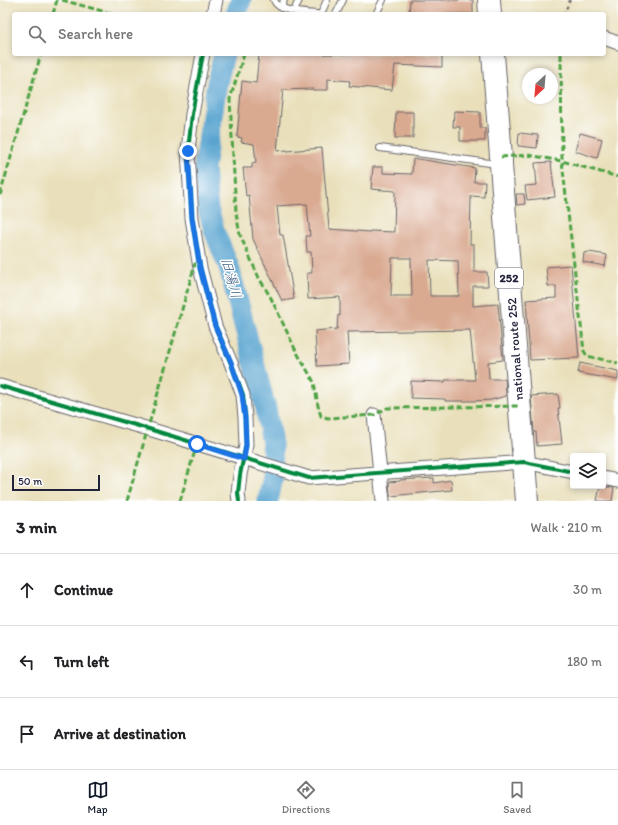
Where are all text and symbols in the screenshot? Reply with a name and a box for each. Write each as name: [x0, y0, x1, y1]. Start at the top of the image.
search box: [12, 12, 606, 56]
icon: search: [26, 23, 48, 45]
text: Search here: [58, 25, 133, 43]
north arrow: [522, 68, 558, 104]
route end: [179, 142, 197, 160]
water label: 旧湯川: [217, 255, 245, 301]
road number: 252: [495, 268, 523, 288]
street label: national route 252: [504, 297, 526, 401]
route start: [188, 435, 206, 453]
map controls: [570, 453, 606, 489]
button: layers: [570, 453, 606, 489]
scale bar: [12, 473, 100, 492]
text: 50 m: [18, 475, 42, 488]
text: 3 min: [16, 517, 57, 537]
text: Walk · 210 m: [531, 520, 602, 535]
icon: ahead: [16, 579, 38, 601]
text: Continue: [54, 581, 113, 599]
text: 30 m: [573, 582, 602, 597]
icon: left: [16, 651, 38, 673]
text: Turn left: [54, 653, 109, 671]
text: 180 m: [567, 654, 602, 669]
icon: arrive: [16, 723, 38, 745]
text: Arrive at destination: [54, 725, 186, 743]
tab: Map: [87, 779, 109, 816]
tab: Directions: [282, 779, 330, 816]
tab: Saved: [503, 779, 531, 816]

